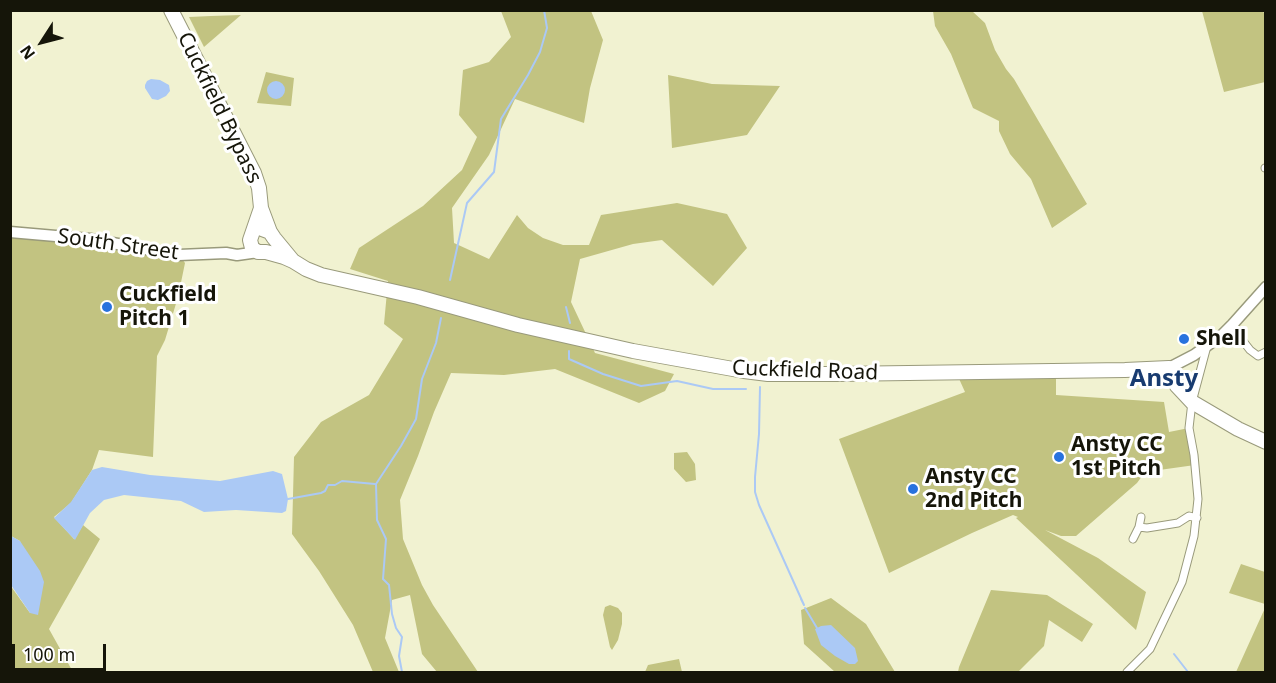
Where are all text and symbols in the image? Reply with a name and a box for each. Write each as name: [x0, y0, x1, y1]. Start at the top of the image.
north arrow: [12, 12, 72, 72]
street label: Cuckfield Bypass: [172, 28, 266, 188]
text: N: [15, 41, 40, 64]
street label: South Street: [56, 224, 180, 266]
place label: Cuckfield Pitch 1: [119, 282, 216, 332]
marker: Cuckfield Pitch 1: [100, 300, 114, 314]
place label: Shell: [1196, 326, 1246, 352]
marker: Shell: [1177, 332, 1191, 346]
street label: Cuckfield Road: [731, 356, 879, 386]
district label: Ansty: [1130, 365, 1198, 393]
place label: Ansty CC 1st Pitch: [1071, 432, 1163, 482]
marker: Ansty CC 1st Pitch: [1052, 450, 1066, 464]
place label: Ansty CC 2nd Pitch: [925, 464, 1022, 514]
marker: Ansty CC 2nd Pitch: [906, 482, 920, 496]
scale bar: [15, 632, 110, 670]
text: 100 m: [23, 642, 75, 666]

